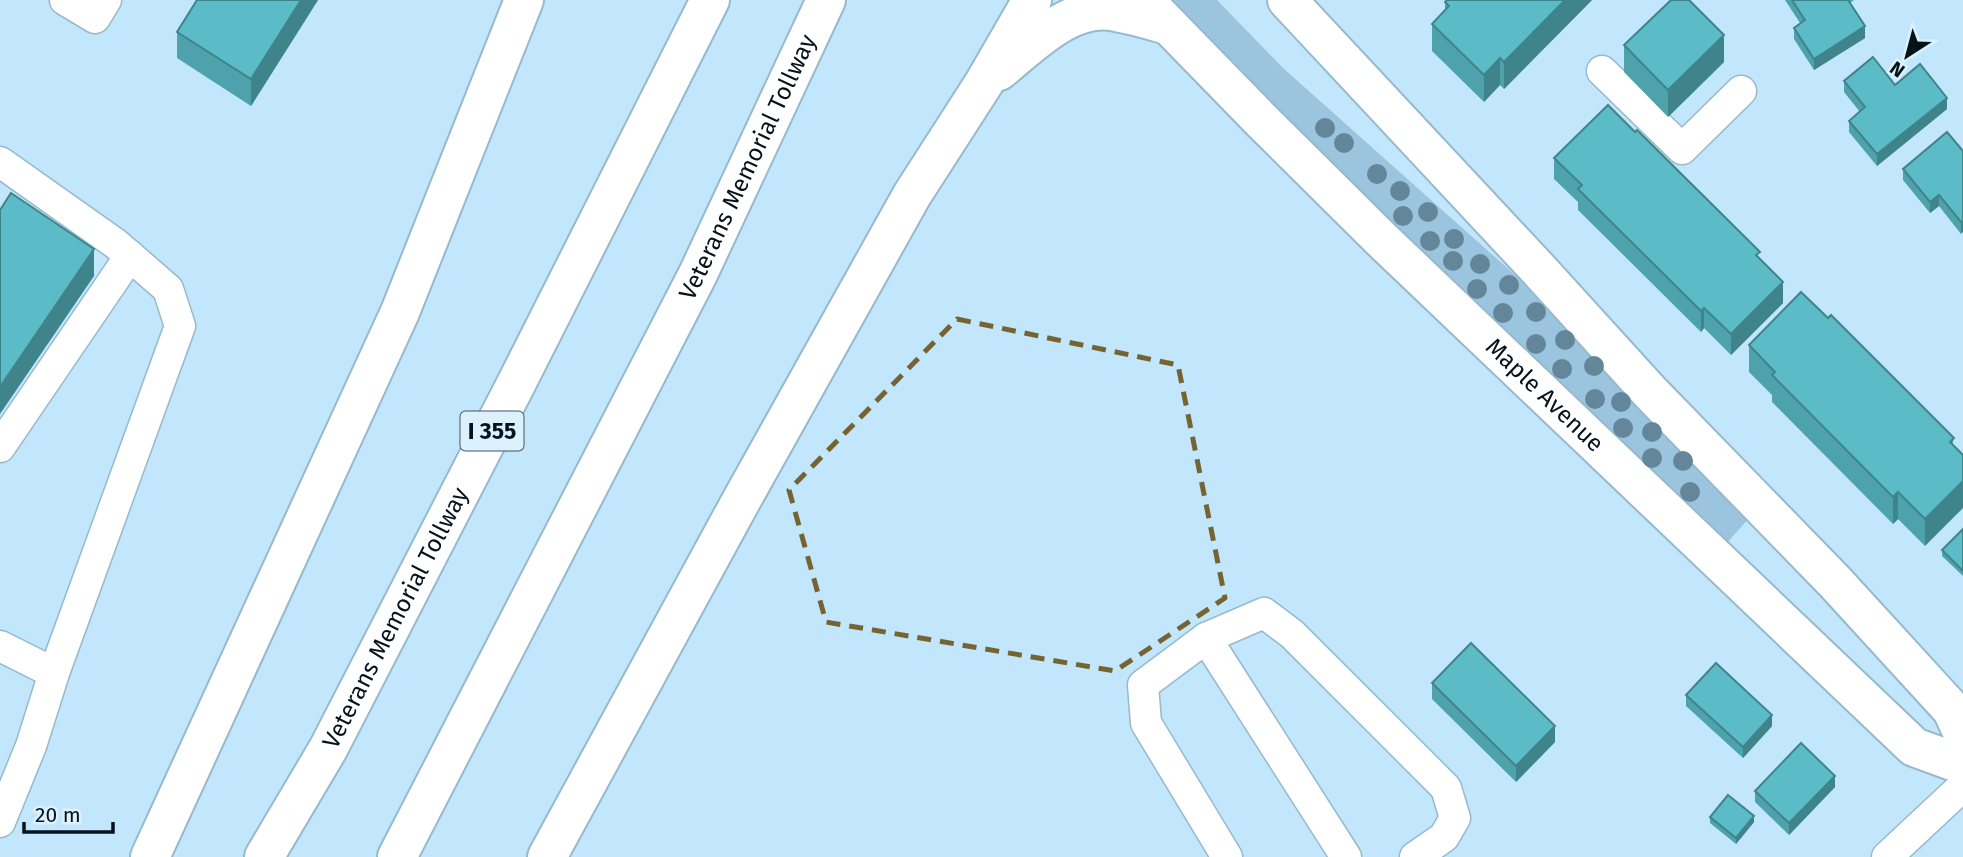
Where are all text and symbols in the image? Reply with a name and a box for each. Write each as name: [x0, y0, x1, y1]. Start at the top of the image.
north arrow: [1872, 21, 1942, 91]
street label: Veterans Memorial Tollway: [673, 30, 822, 304]
text: N: [1885, 56, 1909, 82]
street label: Maple Avenue: [1480, 332, 1609, 458]
road number: I 355: [461, 412, 524, 450]
street label: Veterans Memorial Tollway: [317, 483, 474, 753]
scale bar: [24, 790, 114, 834]
text: 20 m: [35, 802, 81, 828]

